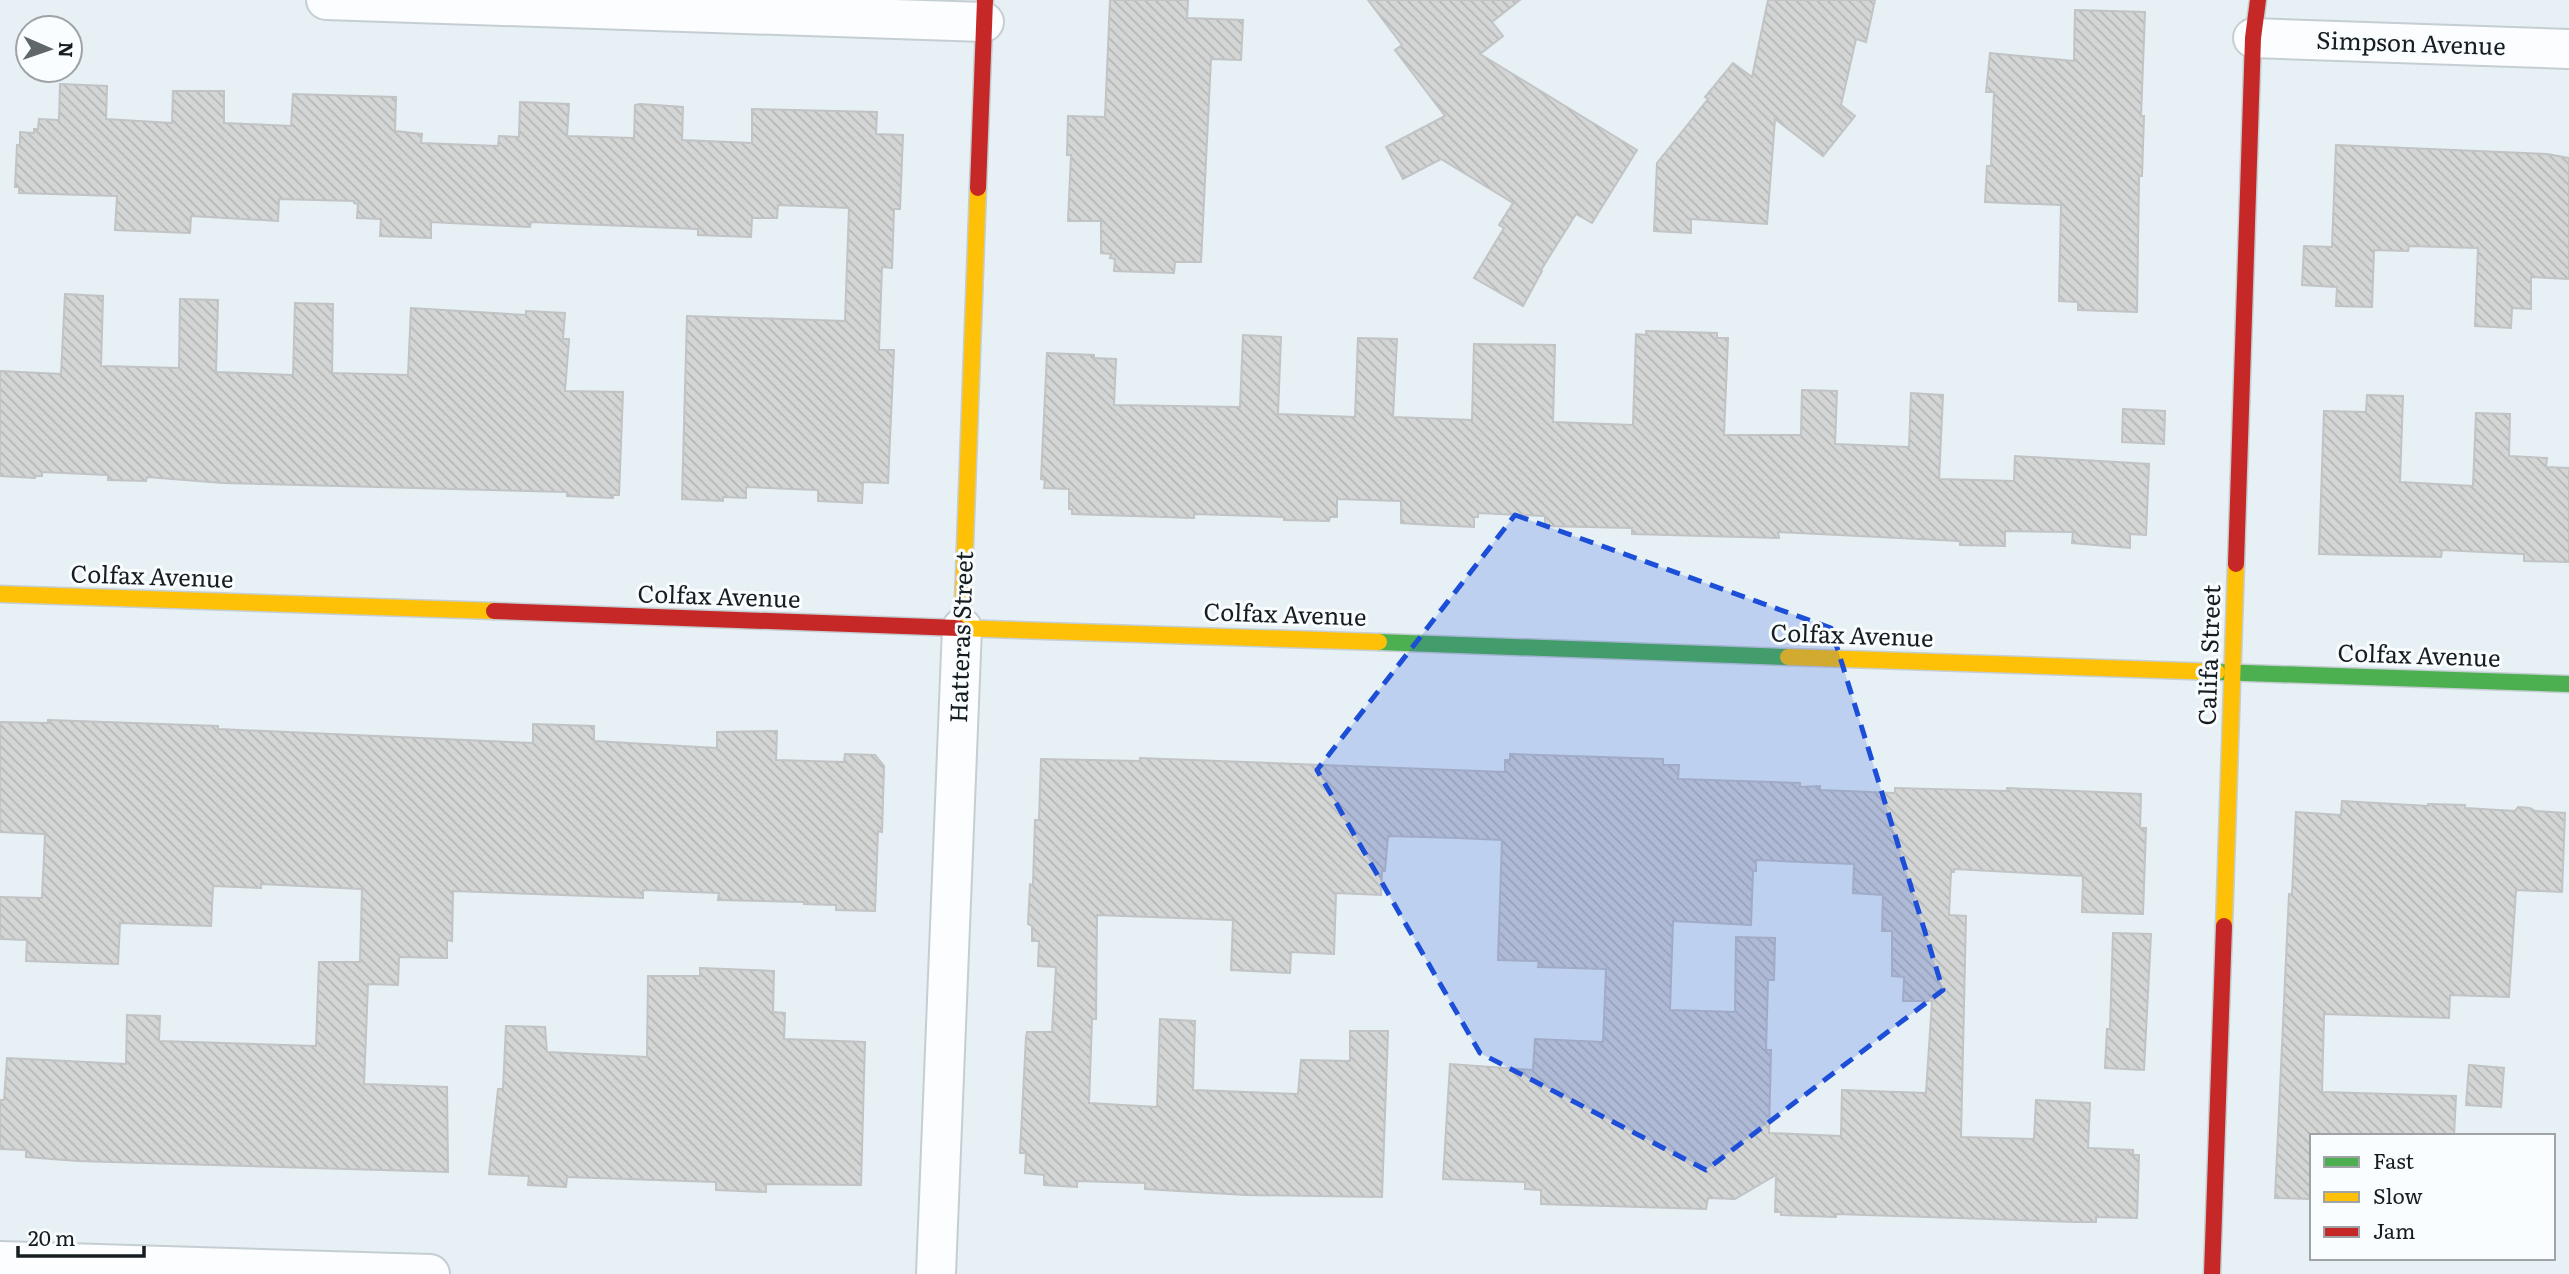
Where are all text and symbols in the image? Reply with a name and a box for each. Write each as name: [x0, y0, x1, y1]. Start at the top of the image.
north arrow: [14, 14, 84, 84]
street label: Simpson Avenue: [2316, 21, 2506, 62]
text: N: [53, 41, 81, 58]
street label: Hatteras Street: [939, 550, 980, 724]
street label: Colfax Avenue: [70, 554, 234, 595]
street label: Colfax Avenue: [637, 574, 801, 615]
street label: Califa Street: [2188, 584, 2227, 726]
street label: Colfax Avenue: [1203, 592, 1367, 633]
street label: Colfax Avenue: [1770, 613, 1934, 654]
street label: Colfax Avenue: [2337, 633, 2501, 674]
legend: [2310, 1134, 2555, 1260]
text: Fast: [2373, 1144, 2414, 1175]
text: Slow: [2373, 1179, 2423, 1210]
scale bar: [18, 1214, 144, 1258]
text: Jam: [2373, 1214, 2415, 1245]
text: 20 m: [28, 1221, 75, 1252]

